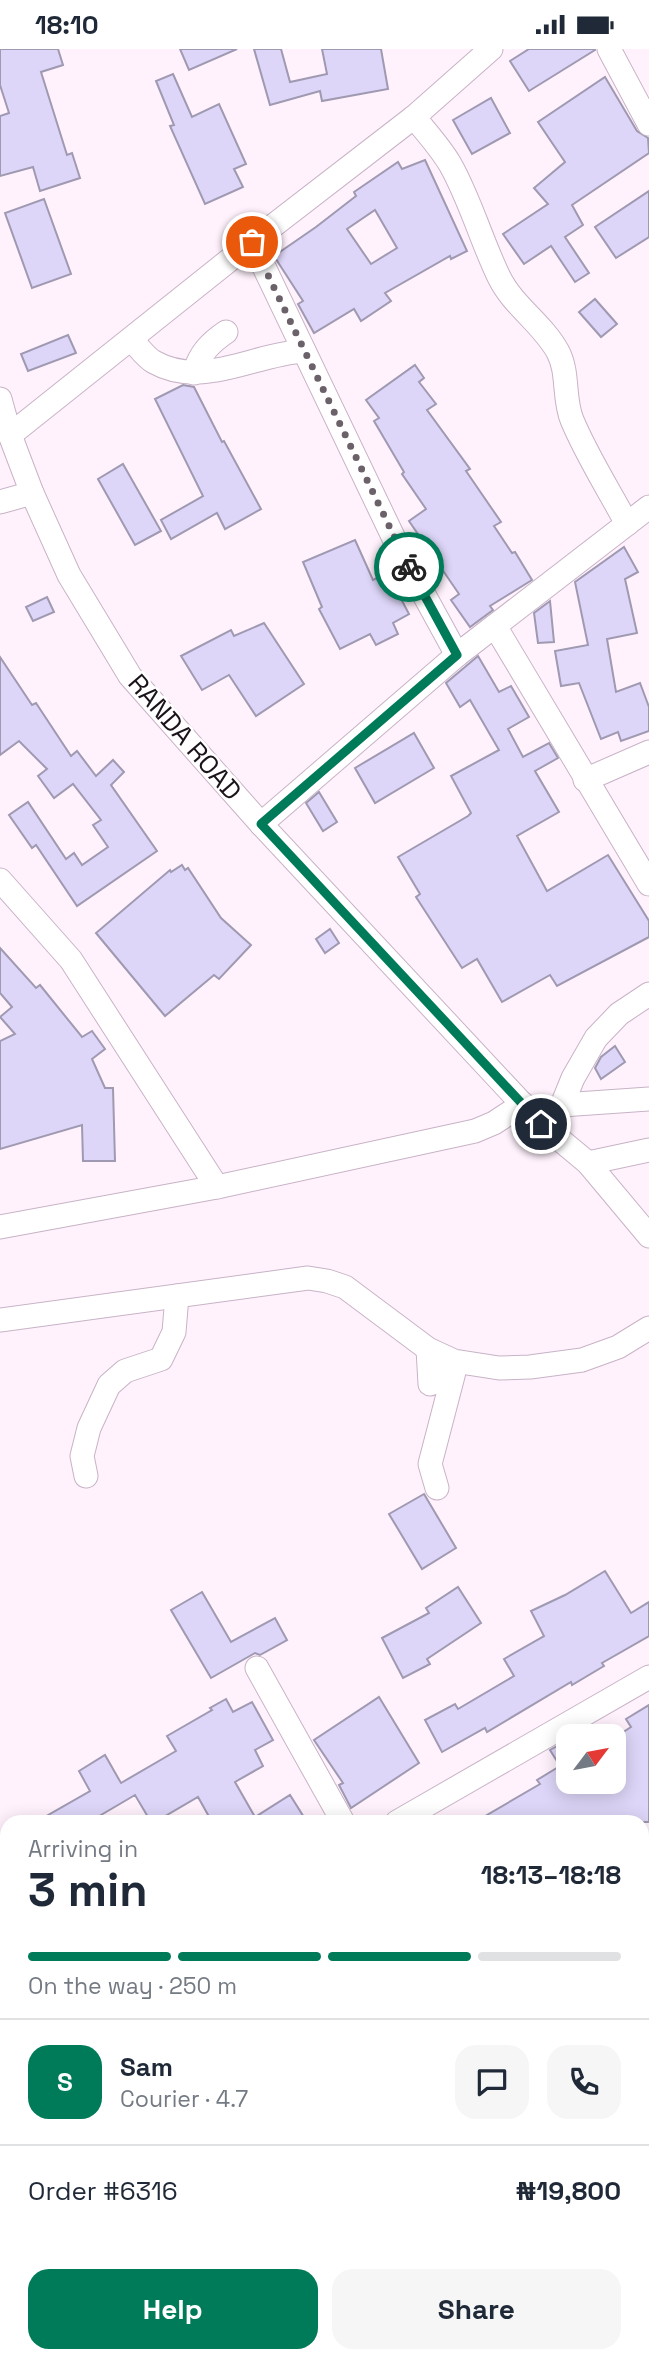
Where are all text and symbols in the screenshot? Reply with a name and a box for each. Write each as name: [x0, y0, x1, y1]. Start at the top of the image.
text: 18:10: [35, 8, 99, 42]
pin: [222, 212, 282, 272]
icon: bag: [233, 223, 271, 261]
courier: [374, 532, 444, 602]
icon: bike: [390, 548, 428, 586]
street label: RANDA ROAD: [121, 667, 249, 807]
pin: [511, 1094, 571, 1154]
icon: home: [522, 1105, 560, 1143]
north arrow: [556, 1724, 626, 1794]
map controls: [556, 1724, 626, 1794]
text: Arriving in: [28, 1834, 138, 1864]
text: 18:13–18:18: [481, 1858, 621, 1892]
text: 3 min: [28, 1861, 148, 1919]
text: On the way · 250 m: [28, 1971, 237, 2001]
button: chat: [455, 2045, 529, 2119]
button: phone: [547, 2045, 621, 2119]
text: Sam: [120, 2050, 173, 2084]
text: S: [57, 2065, 73, 2099]
text: Courier · 4.7: [120, 2084, 248, 2114]
text: Order #6316: [28, 2174, 178, 2208]
text: ₦19,800: [516, 2174, 621, 2208]
button: Help: [28, 2269, 318, 2349]
button: Share: [332, 2269, 621, 2349]

